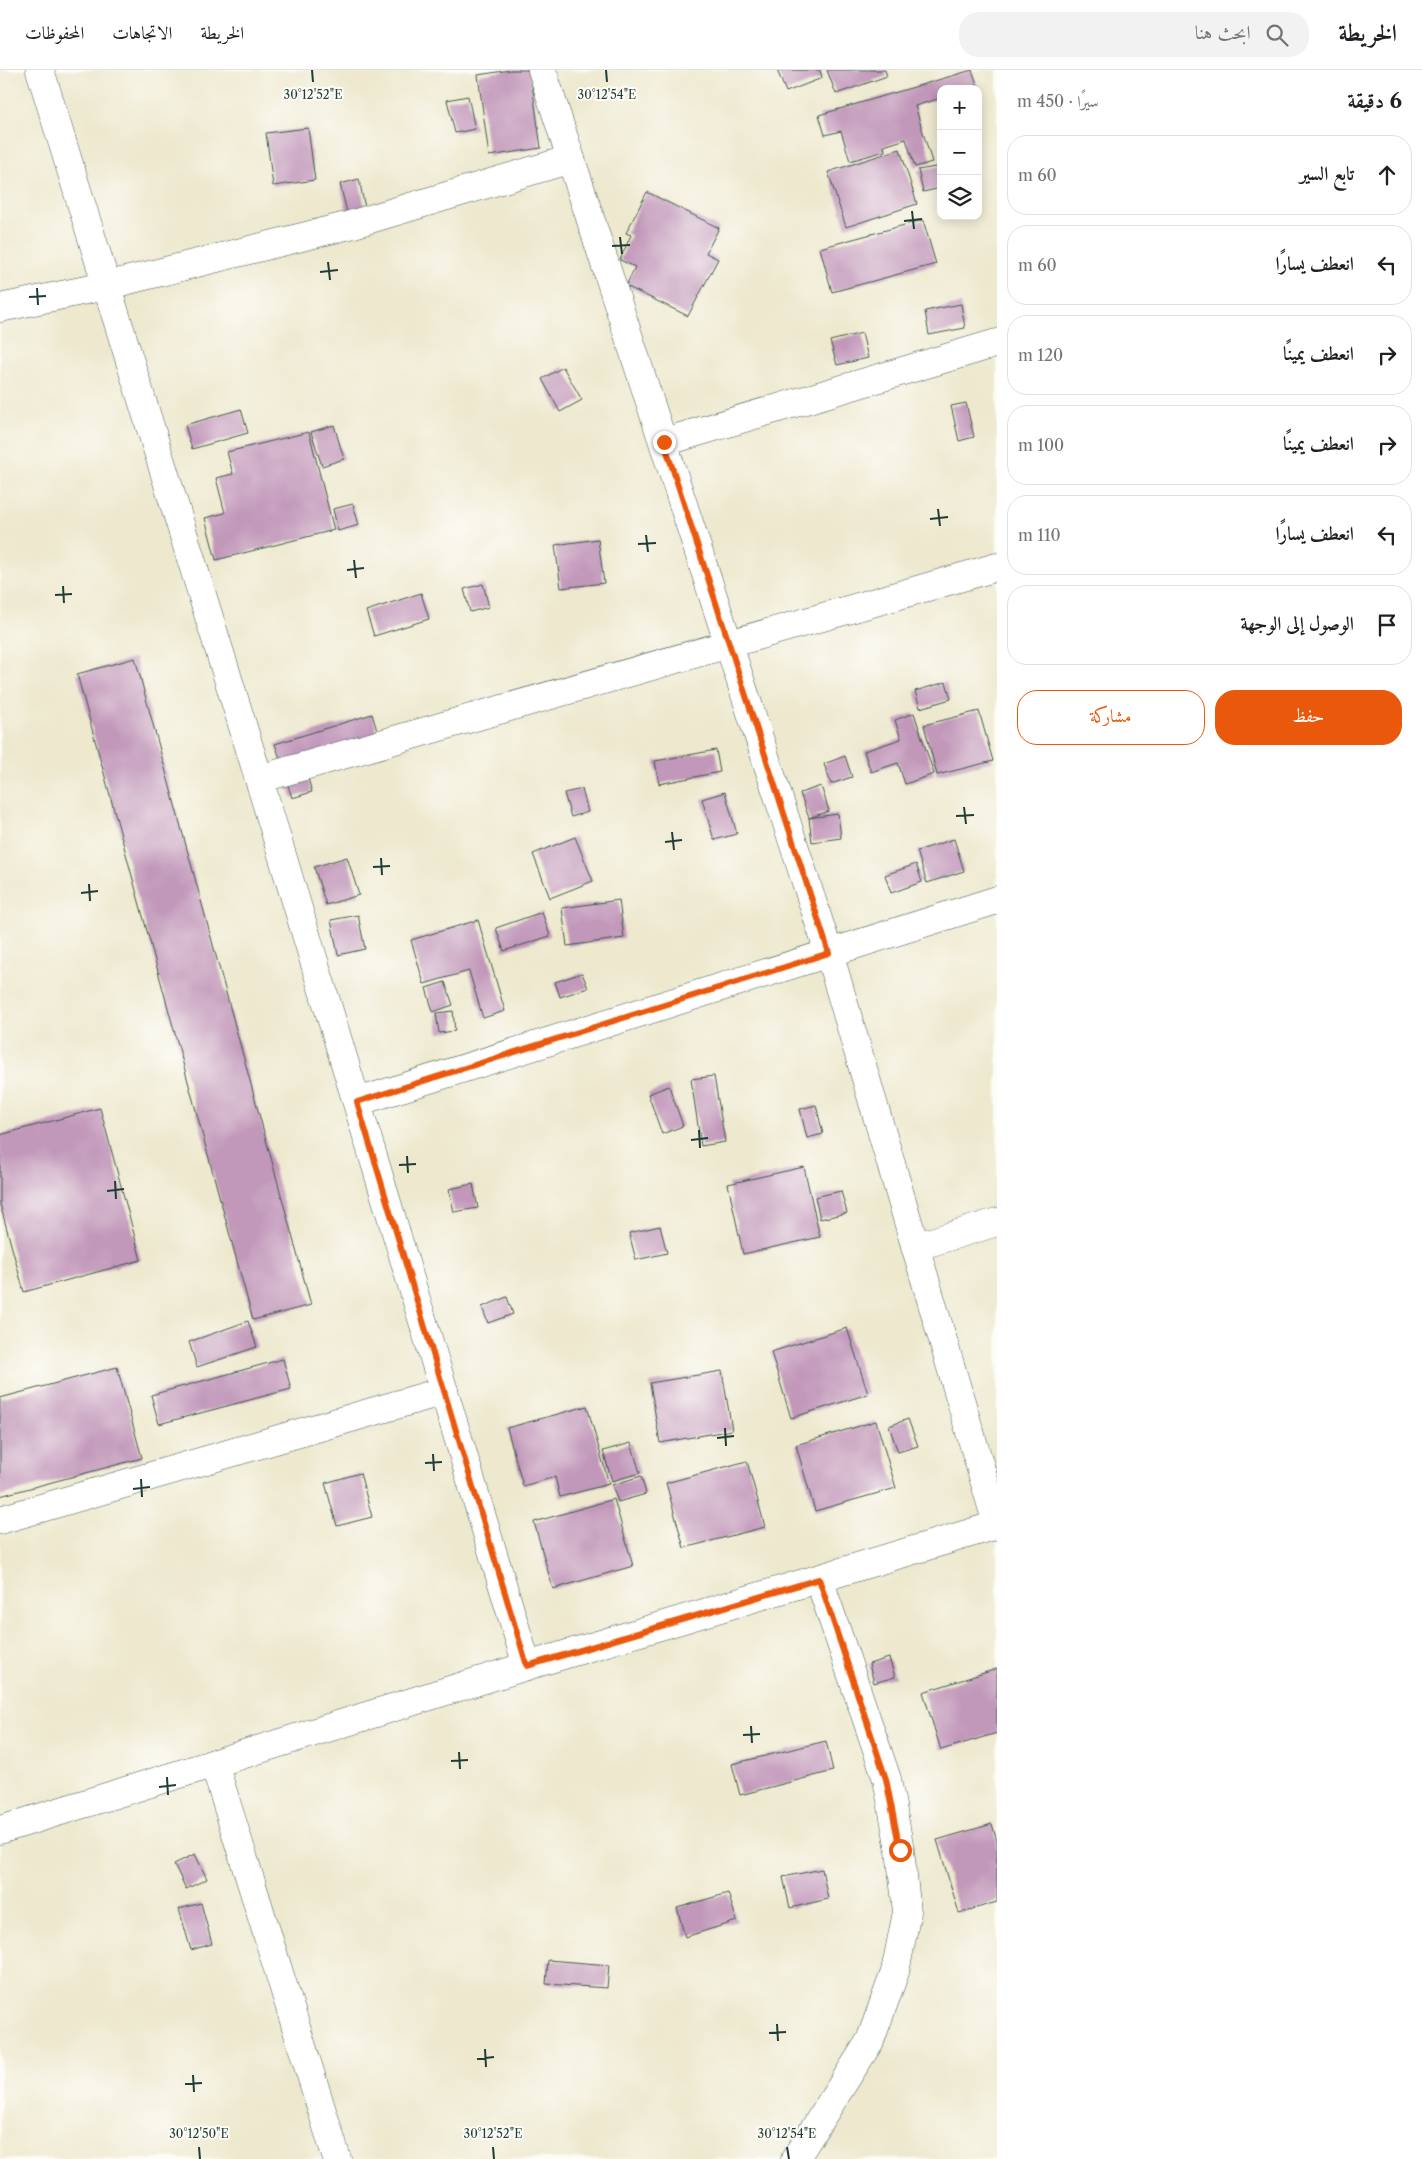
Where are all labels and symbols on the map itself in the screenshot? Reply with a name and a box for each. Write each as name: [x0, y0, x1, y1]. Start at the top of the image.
text: 30°12'52"E: [284, 87, 342, 102]
text: 30°12'54"E: [578, 87, 636, 102]
route end: [653, 431, 676, 454]
route start: [889, 1839, 912, 1862]
text: 30°12'50"E: [169, 2126, 229, 2141]
text: 30°12'52"E: [464, 2126, 522, 2141]
text: 30°12'54"E: [758, 2126, 816, 2141]

